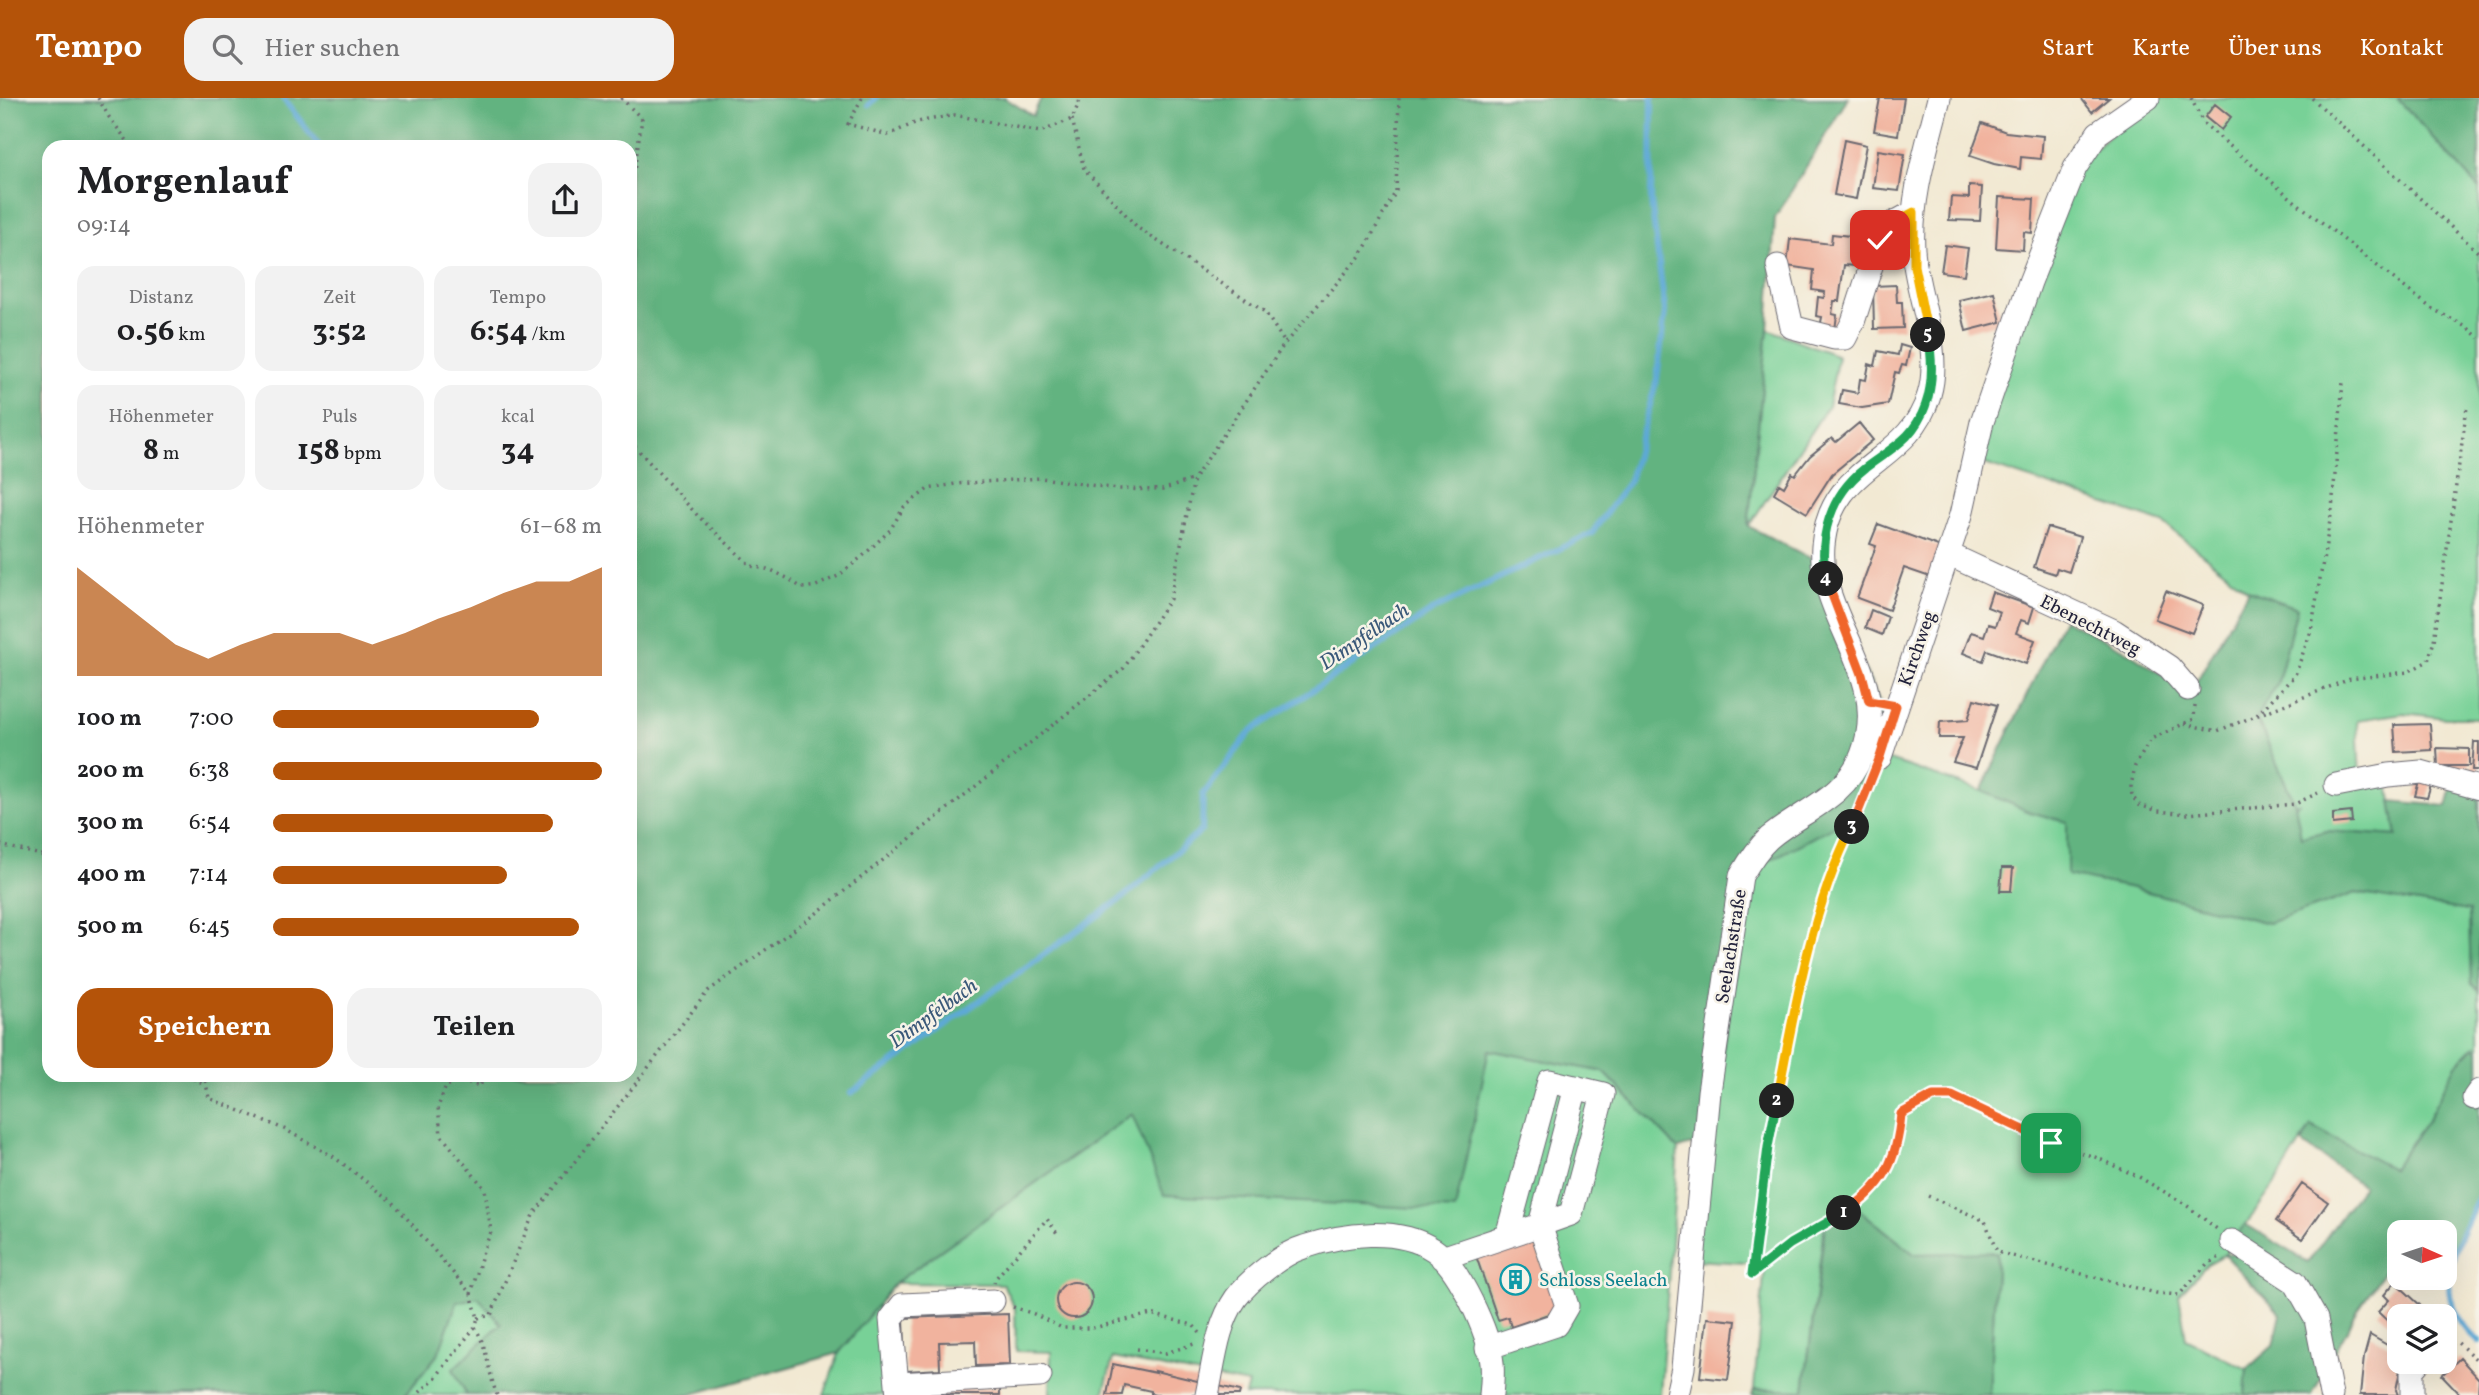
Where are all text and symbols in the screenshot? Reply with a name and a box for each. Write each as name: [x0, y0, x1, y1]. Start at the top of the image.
search box: [184, 18, 674, 81]
text: Tempo: [35, 26, 142, 72]
icon: search: [208, 30, 246, 68]
text: Hier suchen: [264, 31, 400, 67]
text: Start: [2042, 32, 2094, 66]
text: Karte: [2132, 32, 2190, 66]
text: Über uns: [2228, 32, 2322, 66]
text: Kontakt: [2360, 32, 2444, 66]
text: Morgenlauf: [77, 157, 290, 210]
button: share: [528, 163, 602, 237]
text: 09:14: [77, 210, 131, 242]
pin: [1850, 210, 1910, 270]
icon: check: [1861, 221, 1899, 259]
text: Distanz: [129, 285, 194, 311]
text: Zeit: [323, 285, 356, 311]
text: Tempo: [490, 285, 546, 311]
text: 0.56: [117, 311, 174, 353]
text: 3:52: [313, 311, 366, 353]
text: 6:54: [470, 311, 528, 353]
pin: 5: [1910, 317, 1946, 352]
text: 5: [1923, 321, 1932, 347]
text: km: [174, 322, 205, 348]
text: /km: [528, 322, 566, 348]
text: Höhenmeter: [109, 404, 214, 430]
text: Puls: [322, 404, 357, 430]
text: kcal: [501, 404, 535, 430]
text: 8: [143, 430, 159, 472]
text: 158: [297, 430, 340, 472]
text: 34: [501, 430, 535, 472]
text: m: [159, 441, 180, 467]
text: bpm: [340, 441, 382, 467]
text: Höhenmeter: [77, 511, 204, 543]
text: 61–68 m: [520, 511, 602, 543]
pin: 4: [1808, 561, 1843, 596]
text: 4: [1820, 565, 1831, 591]
street label: Ebenechtweg: [2035, 589, 2145, 662]
water label: Dimpfelbach: [1314, 596, 1416, 678]
street label: Kirchweg: [1893, 607, 1943, 690]
text: 100 m: [77, 703, 142, 735]
text: 7:00: [189, 703, 234, 735]
text: 200 m: [77, 755, 144, 787]
text: 6:38: [189, 755, 230, 787]
text: 300 m: [77, 807, 144, 839]
text: 6:54: [189, 807, 231, 839]
pin: 3: [1834, 810, 1870, 844]
text: 3: [1847, 813, 1856, 839]
text: 400 m: [77, 859, 146, 891]
text: 7:14: [189, 859, 228, 891]
street label: Seelachstraße: [1710, 887, 1754, 1005]
text: 500 m: [77, 911, 143, 943]
text: 6:45: [189, 911, 230, 943]
water label: Dimpfelbach: [884, 972, 984, 1056]
button: Speichern: [77, 988, 333, 1068]
button: Teilen: [347, 988, 602, 1068]
pin: 2: [1760, 1084, 1795, 1118]
text: 2: [1772, 1087, 1781, 1113]
pin: [2021, 1113, 2081, 1173]
icon: arrive: [2032, 1124, 2070, 1162]
pin: 1: [1826, 1196, 1862, 1230]
text: 1: [1840, 1199, 1847, 1225]
north arrow: [2387, 1220, 2457, 1290]
map controls: [2387, 1220, 2457, 1374]
building icon: Schloss Seelach: [1499, 1262, 1533, 1296]
place label: Schloss Seelach: [1539, 1268, 1668, 1294]
button: layers: [2387, 1304, 2457, 1374]

